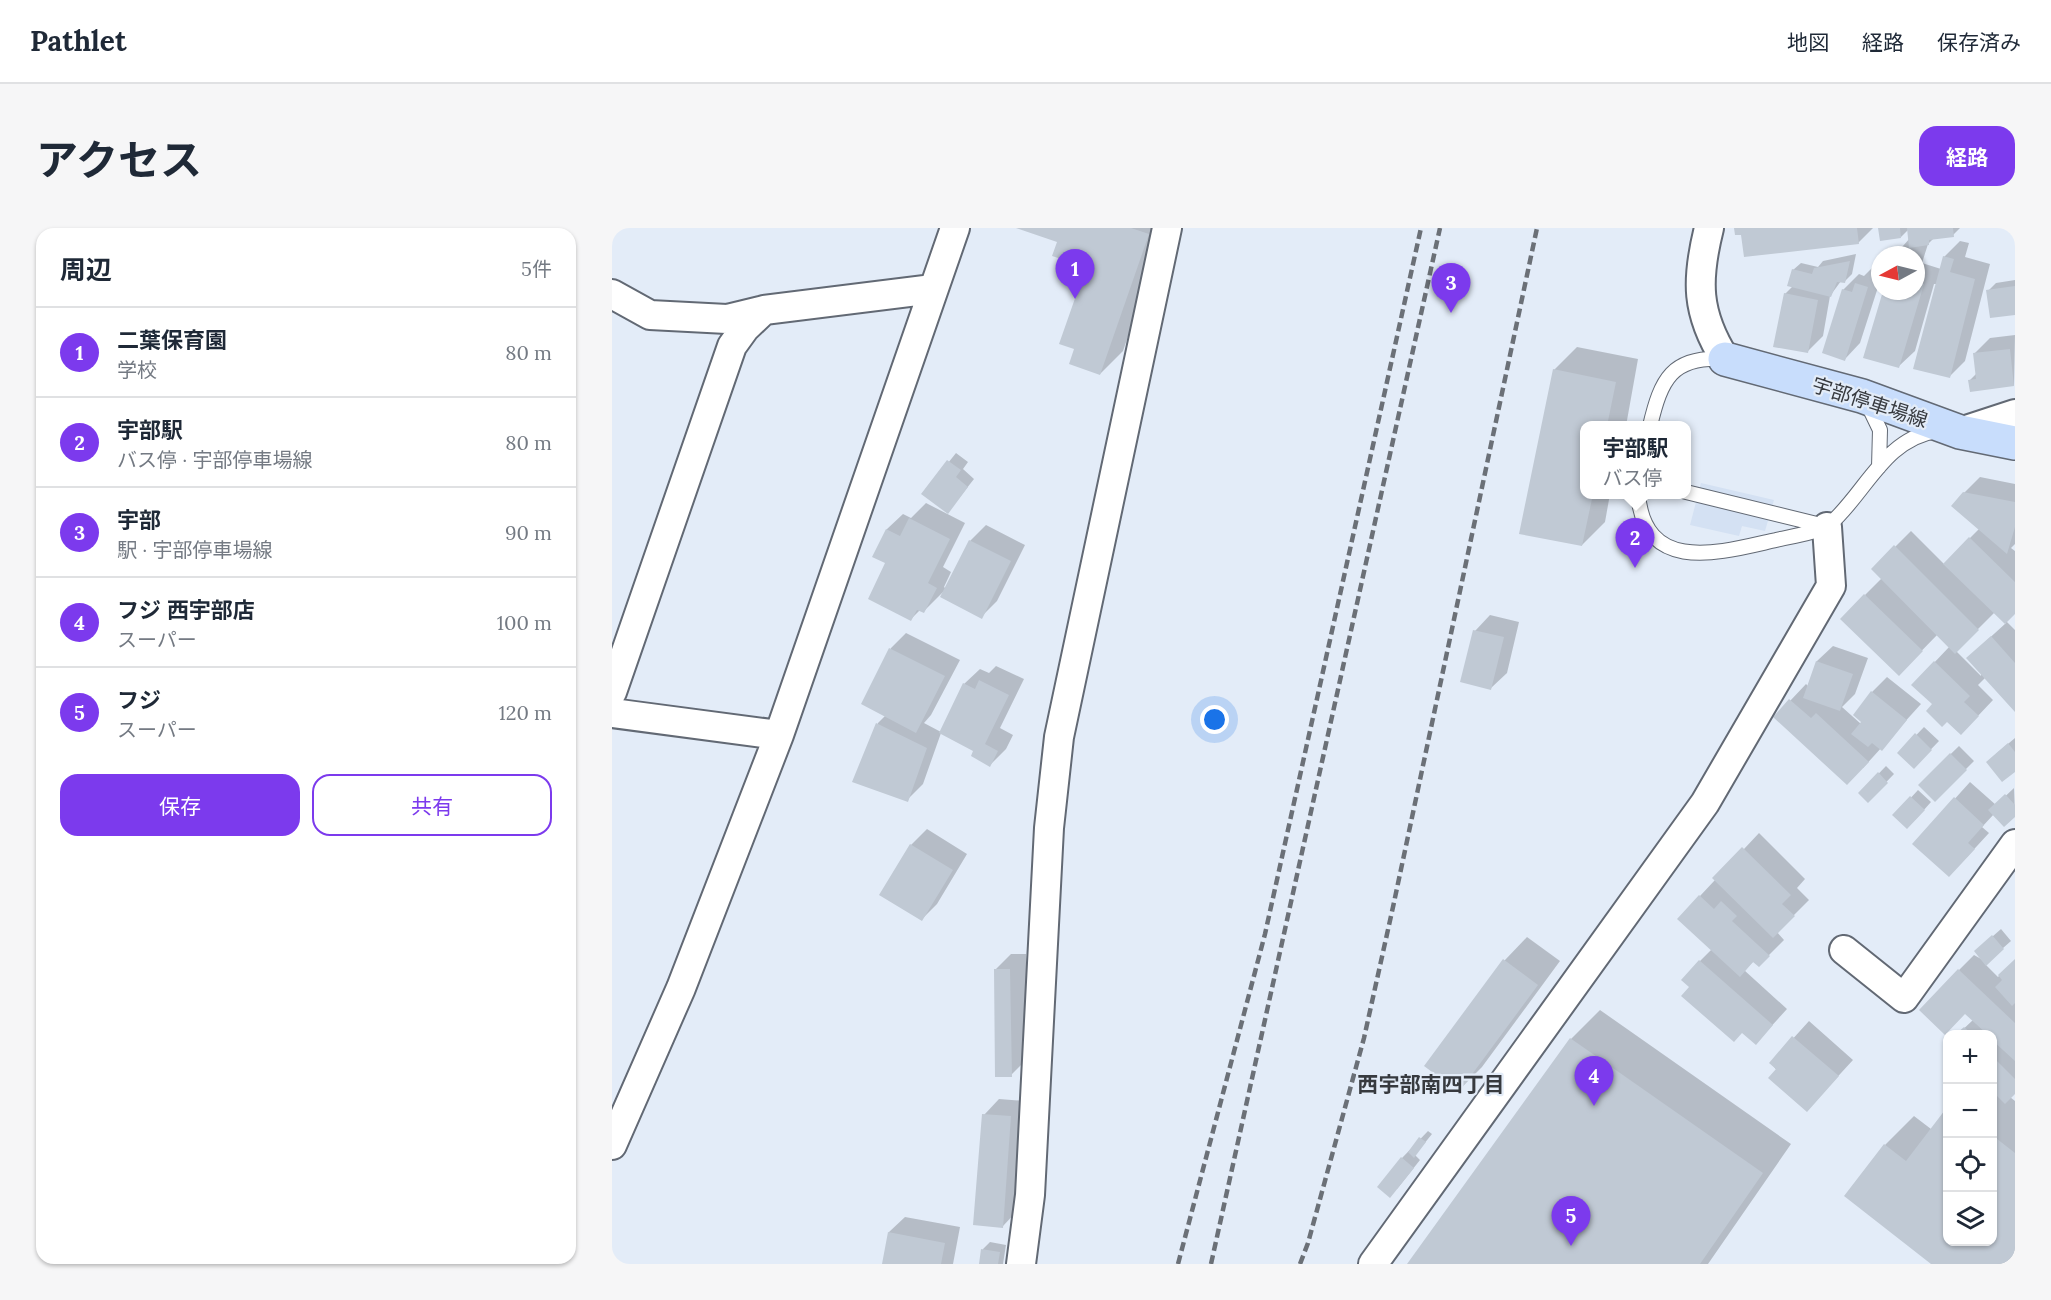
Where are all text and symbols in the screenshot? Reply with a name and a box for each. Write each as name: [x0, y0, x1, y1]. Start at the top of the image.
text: Pathlet: [30, 23, 127, 59]
text: 地図: [1787, 29, 1829, 56]
text: 経路: [1862, 29, 1904, 56]
text: 保存済み: [1937, 29, 2021, 56]
button: 経路: [1919, 126, 2015, 186]
text: アクセス: [36, 133, 202, 187]
north arrow: [1871, 246, 1925, 300]
pin: 1: [1056, 250, 1094, 299]
text: 周辺: [60, 253, 112, 286]
text: 5件: [521, 256, 552, 281]
pin: 3: [1432, 264, 1470, 313]
text: 二葉保育園: [117, 326, 227, 354]
text: 1: [75, 340, 84, 365]
text: 80 m: [505, 340, 552, 365]
text: 学校: [117, 357, 157, 382]
street label: 宇部停車場線: [1809, 372, 1931, 432]
text: 宇部駅: [117, 416, 183, 444]
popup: [1580, 421, 1691, 499]
text: 2: [74, 430, 85, 455]
text: 80 m: [505, 430, 552, 455]
text: 宇部駅: [1602, 434, 1669, 462]
text: バス停 · 宇部停車場線: [117, 447, 313, 472]
text: バス停: [1602, 465, 1662, 490]
text: 宇部: [117, 506, 161, 534]
pin: 2: [1616, 518, 1654, 568]
text: 3: [74, 520, 85, 545]
text: 90 m: [505, 520, 552, 545]
text: 駅 · 宇部停車場線: [117, 537, 273, 562]
text: フジ 西宇部店: [117, 596, 255, 624]
text: 4: [74, 610, 85, 635]
text: 100 m: [497, 610, 552, 635]
text: スーパー: [117, 627, 197, 652]
text: フジ: [117, 686, 161, 714]
text: 5: [74, 700, 85, 725]
text: 120 m: [498, 700, 552, 725]
your location: [1200, 705, 1229, 734]
text: スーパー: [117, 717, 197, 742]
button: 保存: [60, 774, 300, 836]
button: 共有: [312, 774, 552, 836]
map controls: [1943, 1030, 1997, 1246]
button: +: [1943, 1030, 1997, 1084]
pin: 4: [1574, 1056, 1614, 1106]
district label: 西宇部南四丁目: [1358, 1071, 1505, 1098]
button: −: [1943, 1084, 1997, 1138]
button: locate: [1943, 1138, 1997, 1192]
button: layers: [1943, 1192, 1997, 1246]
pin: 5: [1552, 1196, 1590, 1246]

